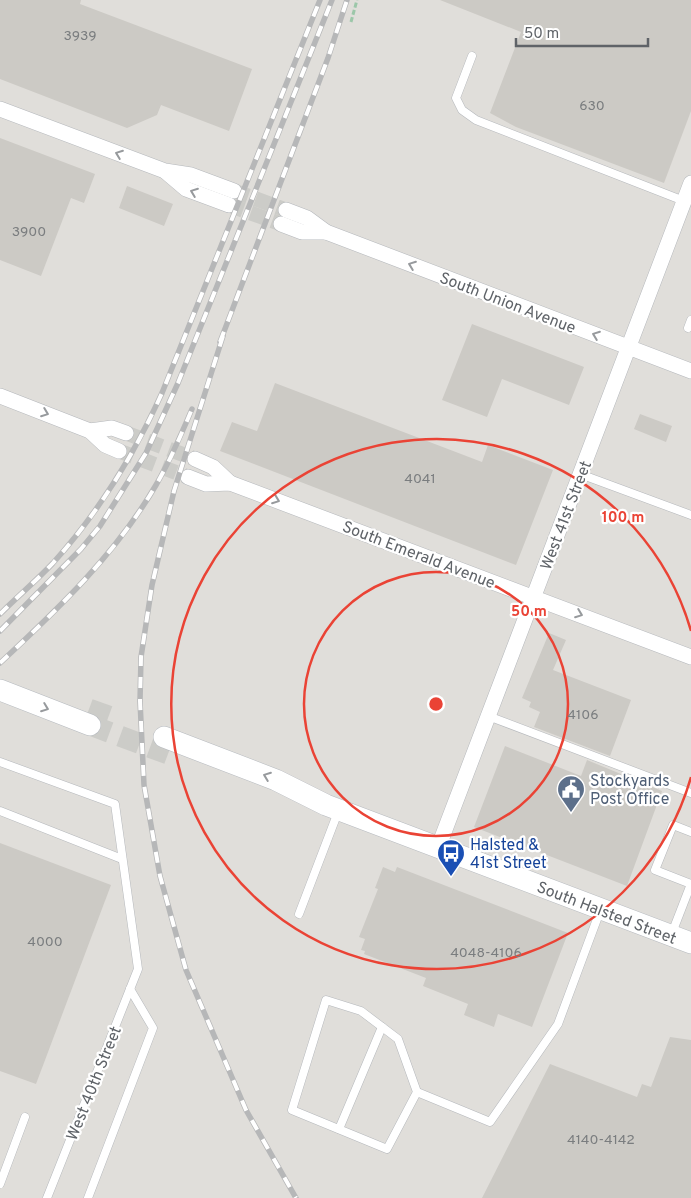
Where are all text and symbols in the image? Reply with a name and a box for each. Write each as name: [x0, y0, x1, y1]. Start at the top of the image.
scale bar: [516, 15, 648, 47]
text: 50 m: [524, 25, 559, 44]
house number: 3939: [63, 28, 97, 45]
house number: 630: [579, 98, 605, 115]
one-way arrow: [115, 150, 124, 160]
one-way arrow: [191, 188, 199, 198]
house number: 3900: [12, 224, 46, 241]
one-way arrow: [408, 261, 417, 271]
street label: South Union Avenue: [436, 269, 578, 339]
one-way arrow: [593, 331, 601, 341]
one-way arrow: [40, 407, 49, 417]
street label: West 41st Street: [537, 458, 597, 573]
house number: 4041: [404, 471, 436, 488]
one-way arrow: [271, 494, 280, 504]
text: 100 m: [602, 509, 644, 528]
street label: South Emerald Avenue: [339, 518, 497, 594]
text: 50 m: [511, 603, 547, 622]
one-way arrow: [574, 608, 583, 618]
centre of rings: [427, 695, 445, 713]
one-way arrow: [40, 701, 49, 712]
house number: 4106: [567, 707, 599, 724]
one-way arrow: [263, 772, 271, 782]
place label: Stockyards Post Office: [590, 772, 670, 810]
public building icon: Stockyards Post Office: [556, 774, 586, 813]
place label: Halsted & 41st Street: [470, 836, 547, 874]
bus stop icon: Halsted & 41st Street: [436, 838, 466, 877]
street label: South Halsted Street: [534, 878, 679, 950]
house number: 4000: [27, 934, 63, 951]
house number: 4048-4106: [450, 945, 522, 962]
street label: West 40th Street: [63, 1024, 127, 1144]
house number: 4140-4142: [567, 1132, 635, 1149]

